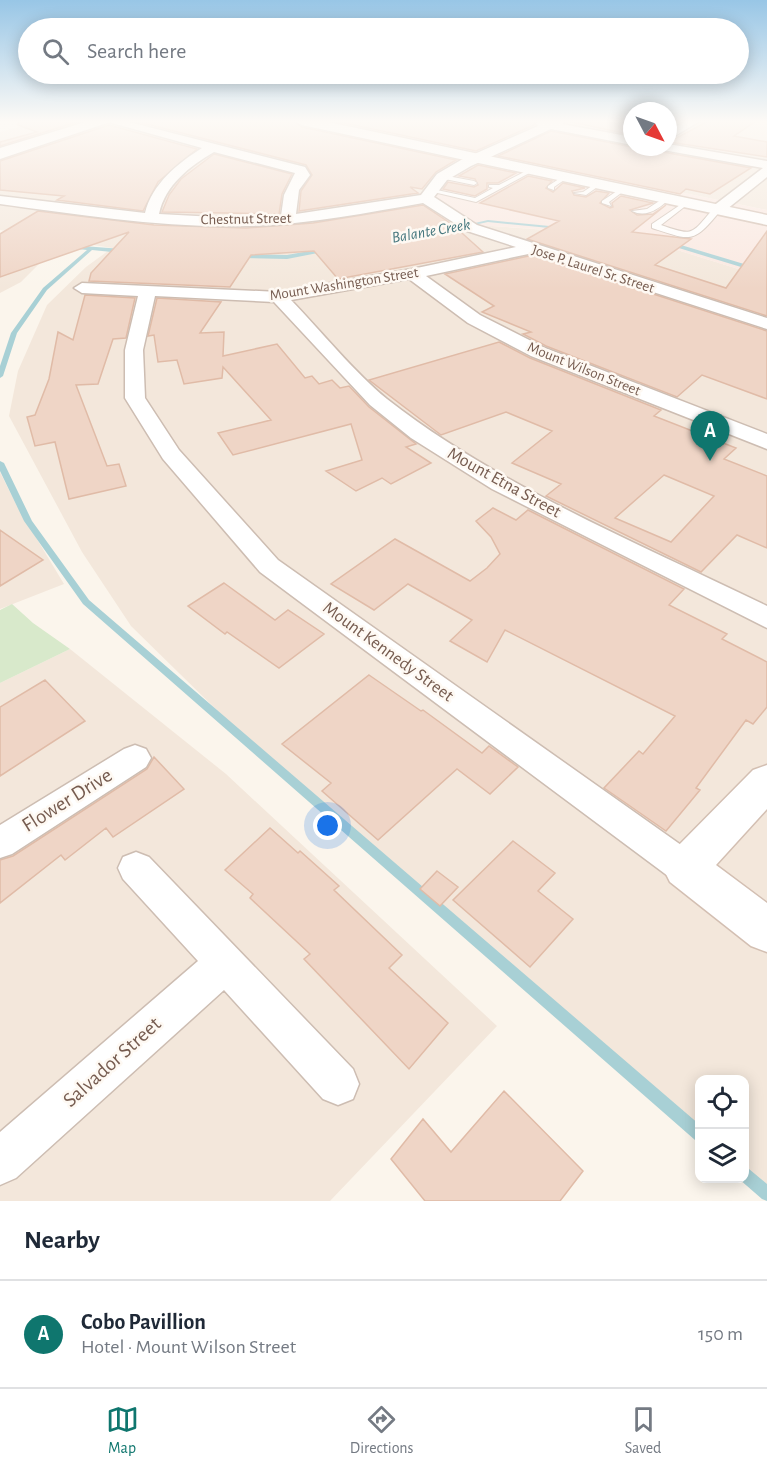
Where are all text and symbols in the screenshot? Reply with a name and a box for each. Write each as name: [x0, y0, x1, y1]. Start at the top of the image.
search box: [18, 18, 749, 84]
icon: search: [39, 35, 72, 68]
text: Search here: [87, 40, 186, 62]
north arrow: [623, 102, 677, 156]
street label: Chestnut Street: [200, 211, 292, 227]
water label: Balante Creek: [391, 216, 471, 246]
street label: Jose P. Laurel Sr. Street: [530, 242, 656, 296]
street label: Mount Washington Street: [269, 265, 420, 303]
street label: Mount Wilson Street: [525, 339, 643, 399]
pin: A: [690, 412, 730, 461]
street label: Mount Etna Street: [444, 444, 564, 522]
street label: Mount Kennedy Street: [319, 599, 457, 705]
street label: Flower Drive: [18, 764, 116, 836]
your location: [313, 811, 342, 840]
street label: Salvador Street: [59, 1013, 165, 1111]
map controls: [695, 1075, 749, 1183]
button: locate: [695, 1075, 749, 1129]
button: layers: [695, 1129, 749, 1183]
text: Nearby: [24, 1227, 100, 1253]
text: Cobo Pavillion: [81, 1311, 206, 1333]
text: A: [38, 1324, 50, 1344]
text: 150 m: [698, 1324, 743, 1344]
text: Hotel · Mount Wilson Street: [81, 1337, 296, 1357]
tab: Map: [106, 1403, 139, 1458]
tab: Directions: [350, 1403, 414, 1458]
tab: Saved: [625, 1403, 661, 1458]

